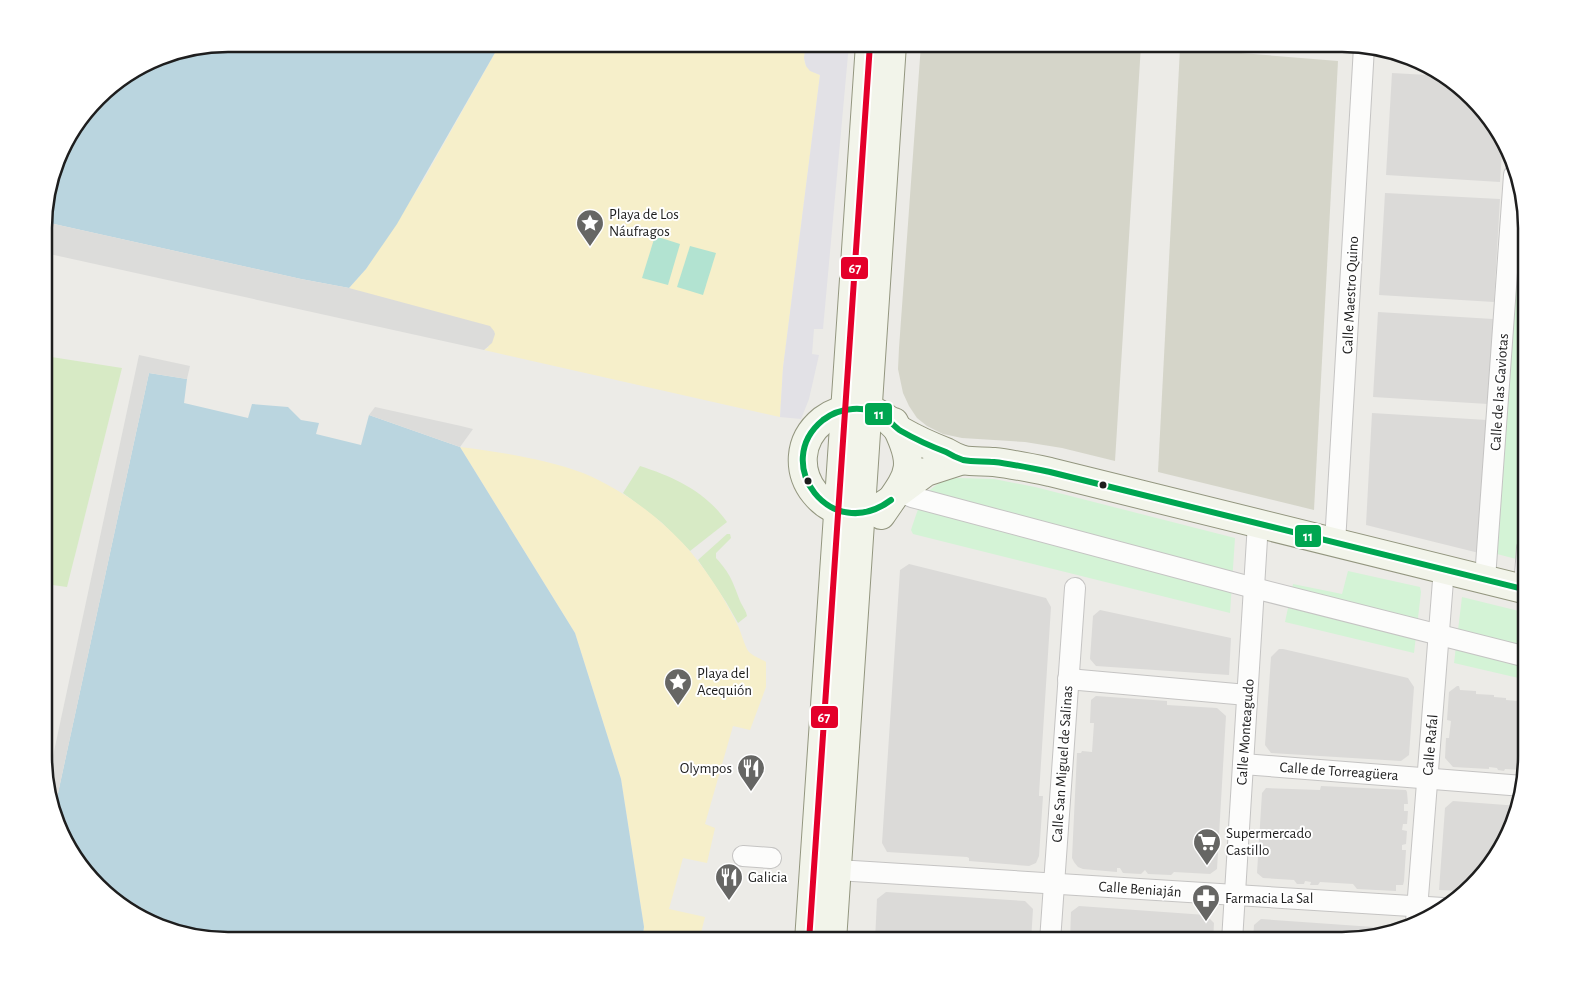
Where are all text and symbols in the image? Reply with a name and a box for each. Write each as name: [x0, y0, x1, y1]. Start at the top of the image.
place label: Playa de Los Náufragos: [609, 207, 679, 239]
place icon: Playa de Los Náufragos: [575, 208, 605, 247]
street label: Calle Maestro Quino: [1340, 236, 1361, 354]
line badge: 67: [840, 256, 869, 280]
text: 67: [849, 262, 861, 276]
street label: Calle de las Gaviotas: [1488, 333, 1511, 451]
line badge: 11: [864, 402, 893, 426]
text: 11: [874, 408, 884, 422]
unlabelled marker: [803, 476, 813, 486]
unlabelled marker: [1098, 480, 1108, 490]
line badge: 11: [1294, 524, 1322, 548]
text: 11: [1303, 530, 1313, 544]
place label: Playa del Acequión: [697, 666, 752, 698]
place icon: Playa del Acequión: [663, 667, 693, 706]
street label: Calle Monteagudo: [1234, 678, 1257, 786]
street label: Calle San Miguel de Salinas: [1050, 685, 1075, 843]
line badge: 67: [810, 705, 839, 729]
text: 67: [818, 711, 830, 725]
street label: Calle Rafal: [1420, 714, 1441, 776]
restaurant icon: Olympos: [736, 753, 766, 792]
street label: Calle de Torreagüera: [1279, 760, 1399, 783]
place label: Olympos: [680, 761, 732, 776]
place label: Supermercado Castillo: [1226, 826, 1312, 858]
supermarket icon: Supermercado Castillo: [1192, 827, 1222, 866]
restaurant icon: Galicia: [714, 862, 744, 901]
place label: Galicia: [748, 870, 788, 885]
street label: Calle Beniaján: [1098, 879, 1182, 900]
pharmacy icon: Farmacia La Sal: [1191, 883, 1221, 922]
place label: Farmacia La Sal: [1225, 891, 1314, 906]

